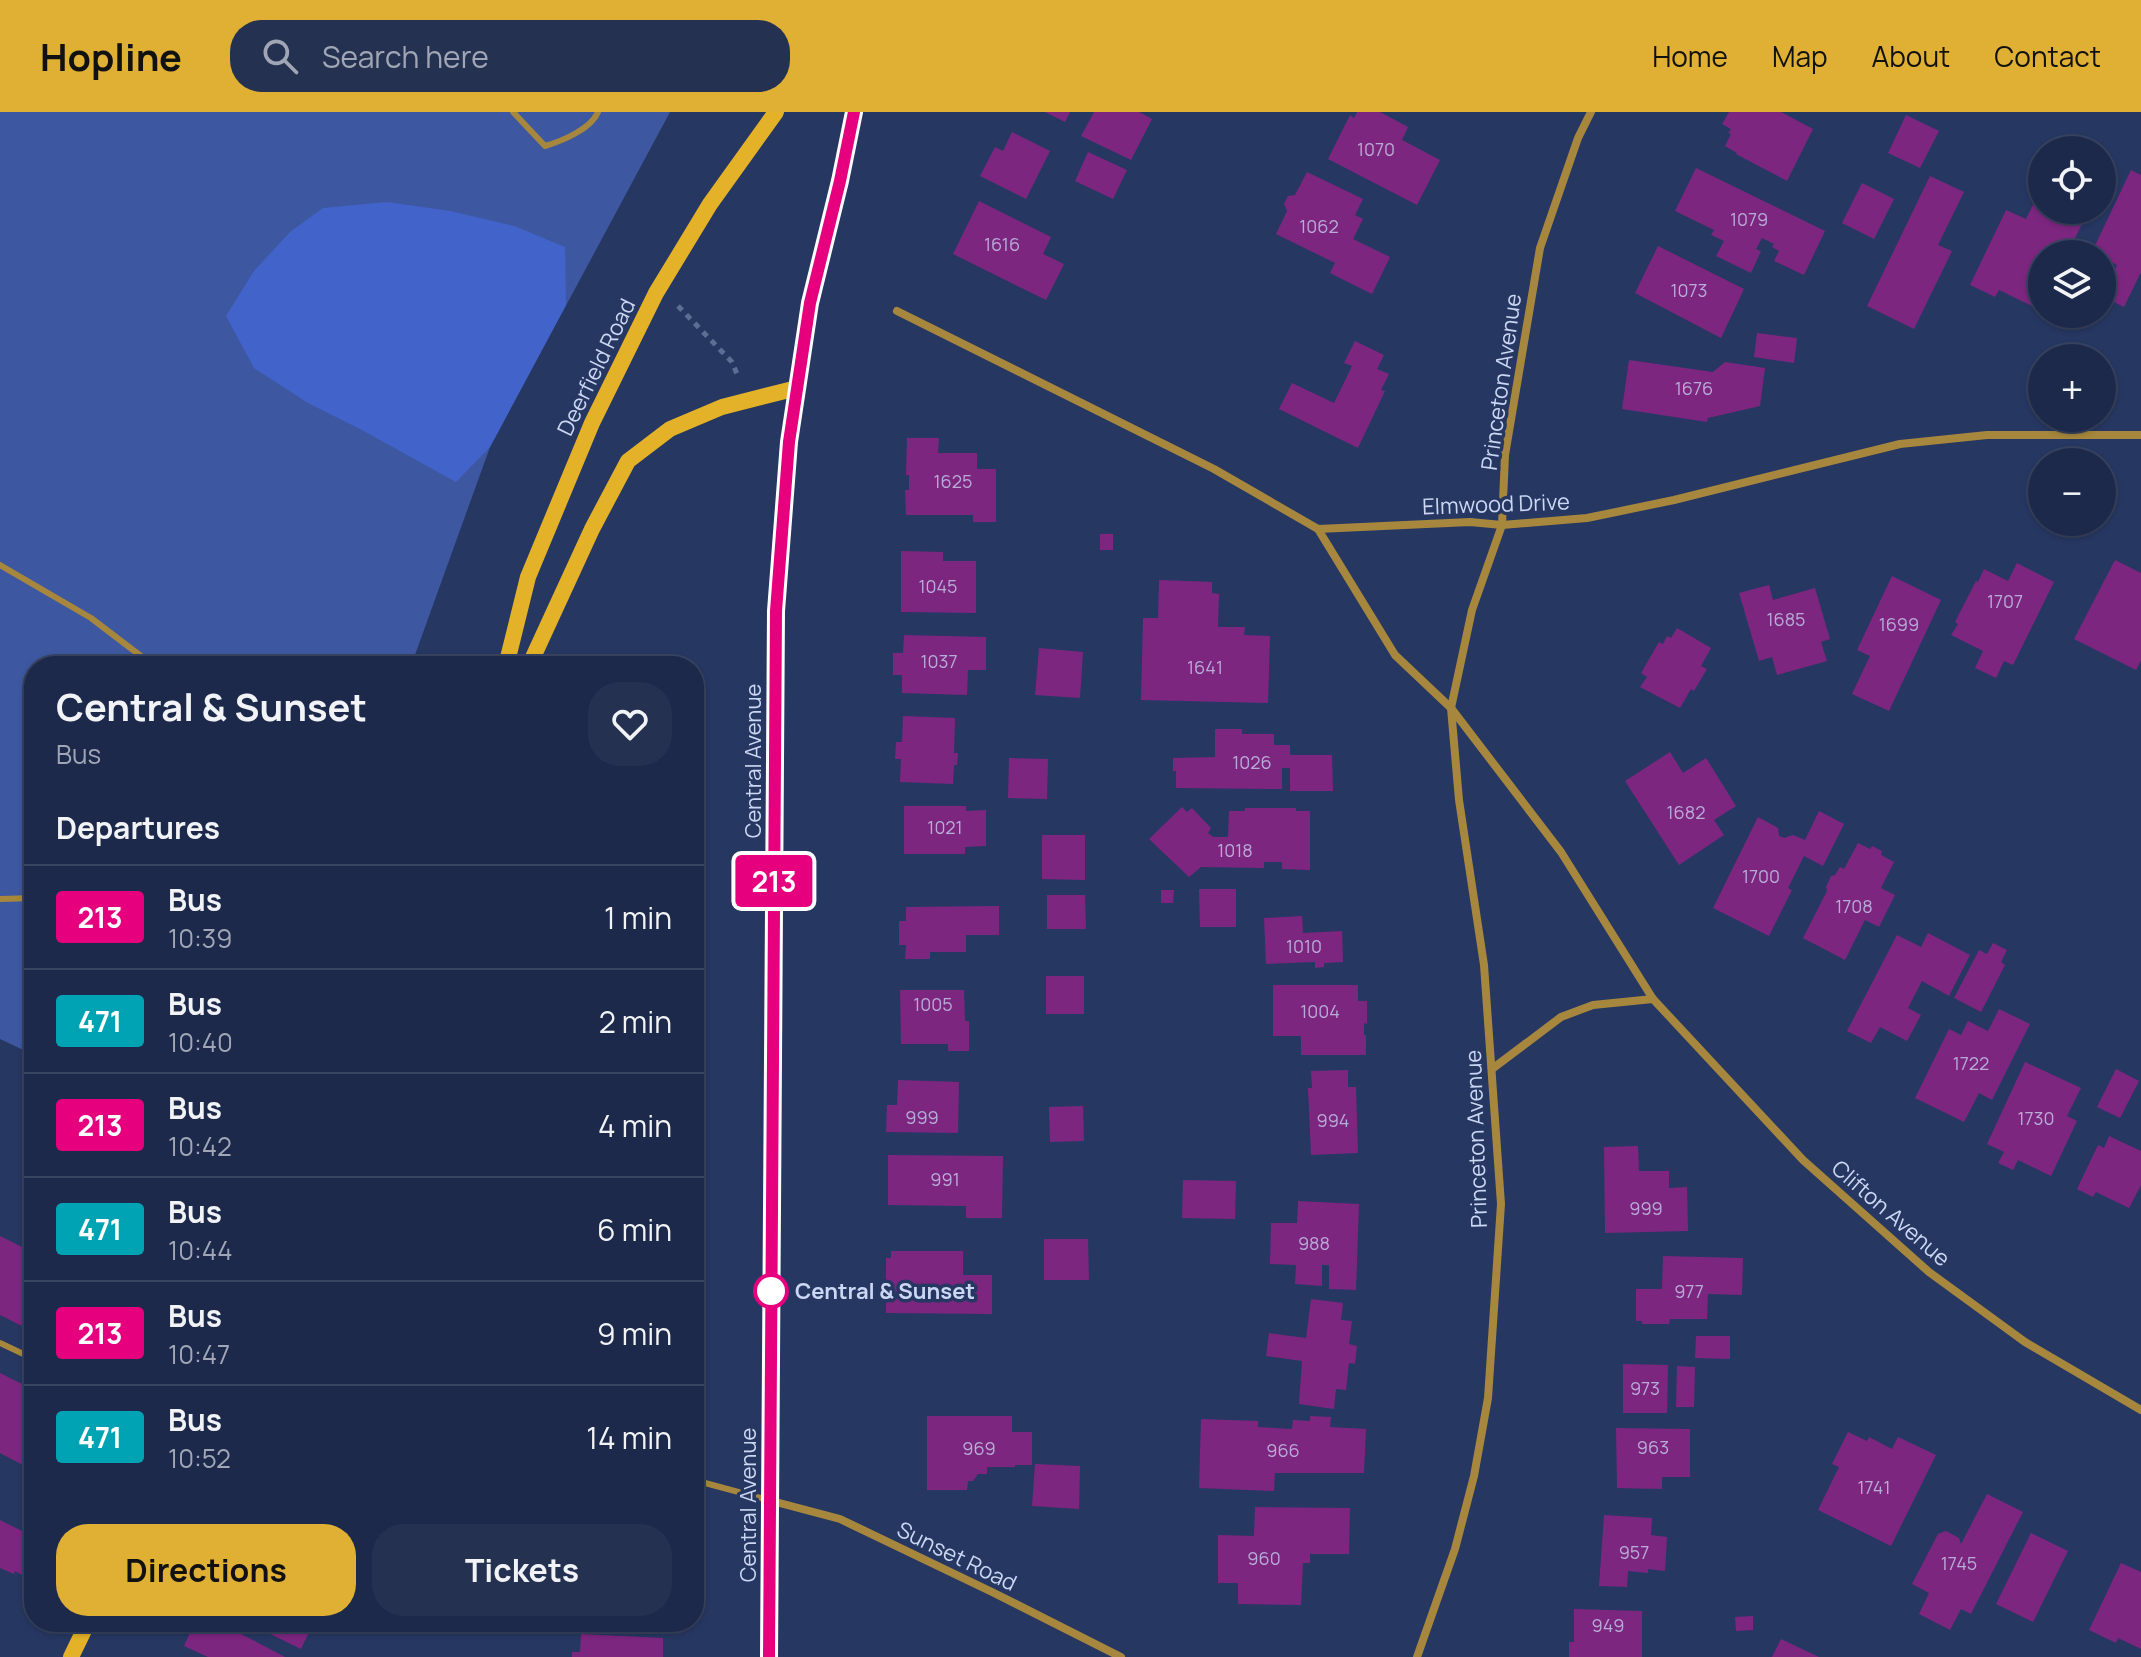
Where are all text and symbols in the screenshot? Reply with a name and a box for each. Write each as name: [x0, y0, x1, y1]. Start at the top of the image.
search box: [230, 20, 790, 92]
text: Hopline: [40, 30, 182, 82]
icon: search: [258, 34, 302, 78]
text: Search here: [322, 36, 489, 77]
text: Home: [1652, 37, 1728, 75]
text: Map: [1772, 37, 1828, 75]
text: About: [1872, 37, 1950, 75]
text: Contact: [1994, 37, 2101, 75]
map controls: [2028, 136, 2116, 536]
button: locate: [2028, 136, 2116, 224]
house number: 1070: [1357, 137, 1395, 161]
house number: 1079: [1730, 207, 1768, 231]
house number: 1062: [1299, 214, 1339, 238]
house number: 1616: [984, 232, 1020, 256]
button: layers: [2028, 240, 2116, 328]
house number: 1073: [1671, 278, 1708, 302]
street label: Princeton Avenue: [1474, 292, 1528, 472]
street label: Deerfield Road: [550, 293, 642, 441]
button: +: [2028, 344, 2116, 432]
house number: 1676: [1675, 376, 1713, 400]
button: −: [2028, 448, 2116, 536]
house number: 1625: [934, 469, 972, 493]
street label: Elmwood Drive: [1422, 486, 1570, 522]
house number: 1045: [918, 574, 958, 598]
house number: 1707: [1987, 589, 2023, 613]
house number: 1685: [1766, 607, 1806, 631]
house number: 1699: [1879, 612, 1919, 636]
house number: 1037: [921, 649, 958, 673]
house number: 1641: [1187, 655, 1223, 679]
text: Central & Sunset: [56, 680, 367, 732]
button: heart: [588, 682, 672, 766]
street label: Central Avenue: [738, 684, 768, 838]
text: Bus: [56, 736, 101, 772]
house number: 1026: [1232, 750, 1272, 774]
house number: 1682: [1667, 800, 1705, 824]
text: Departures: [56, 807, 220, 848]
house number: 1021: [927, 815, 963, 839]
house number: 1018: [1217, 838, 1253, 862]
line badge: 213: [728, 855, 820, 907]
text: 213: [751, 862, 797, 900]
house number: 1700: [1742, 864, 1780, 888]
text: Bus: [168, 879, 222, 920]
house number: 1708: [1835, 894, 1873, 918]
text: 1 min: [604, 897, 672, 938]
text: 213: [77, 898, 123, 936]
text: 10:39: [168, 920, 232, 956]
house number: 1010: [1286, 934, 1322, 958]
text: Bus: [168, 983, 222, 1024]
house number: 1005: [913, 992, 953, 1016]
house number: 1004: [1300, 999, 1340, 1023]
text: 2 min: [599, 1001, 672, 1042]
text: 471: [78, 1002, 122, 1040]
text: 10:40: [168, 1024, 233, 1060]
street label: Princeton Avenue: [1458, 1049, 1494, 1229]
house number: 1722: [1953, 1051, 1989, 1075]
text: Bus: [168, 1087, 222, 1128]
text: 4 min: [598, 1105, 672, 1146]
house number: 999: [905, 1105, 939, 1129]
text: 213: [77, 1106, 123, 1144]
house number: 1730: [2018, 1106, 2055, 1130]
house number: 994: [1317, 1108, 1349, 1132]
text: 10:42: [168, 1128, 232, 1164]
street label: Clifton Avenue: [1825, 1153, 1957, 1273]
house number: 991: [930, 1167, 960, 1191]
text: Bus: [168, 1191, 222, 1232]
house number: 999: [1629, 1196, 1663, 1220]
text: 6 min: [597, 1209, 672, 1250]
text: 471: [78, 1210, 122, 1248]
house number: 988: [1298, 1231, 1330, 1255]
text: 10:44: [168, 1232, 233, 1268]
marker: Central & Sunset: [754, 1274, 788, 1308]
place label: Central & Sunset: [795, 1276, 975, 1306]
house number: 977: [1674, 1279, 1704, 1303]
text: Bus: [168, 1295, 222, 1336]
text: 9 min: [597, 1313, 672, 1354]
text: 213: [77, 1314, 123, 1352]
text: 10:47: [168, 1336, 230, 1372]
house number: 973: [1630, 1376, 1660, 1400]
text: Bus: [168, 1399, 222, 1440]
text: 14 min: [586, 1417, 672, 1458]
text: 471: [78, 1418, 122, 1456]
street label: Central Avenue: [733, 1428, 763, 1582]
house number: 963: [1637, 1435, 1669, 1459]
house number: 969: [962, 1436, 996, 1460]
house number: 966: [1266, 1438, 1300, 1462]
text: 10:52: [168, 1440, 231, 1476]
house number: 1741: [1858, 1475, 1890, 1499]
street label: Sunset Road: [892, 1514, 1022, 1598]
button: Directions: [56, 1524, 356, 1616]
button: Tickets: [372, 1524, 672, 1616]
house number: 957: [1619, 1540, 1649, 1564]
house number: 960: [1247, 1546, 1281, 1570]
house number: 1745: [1941, 1551, 1977, 1575]
house number: 949: [1592, 1613, 1624, 1637]

